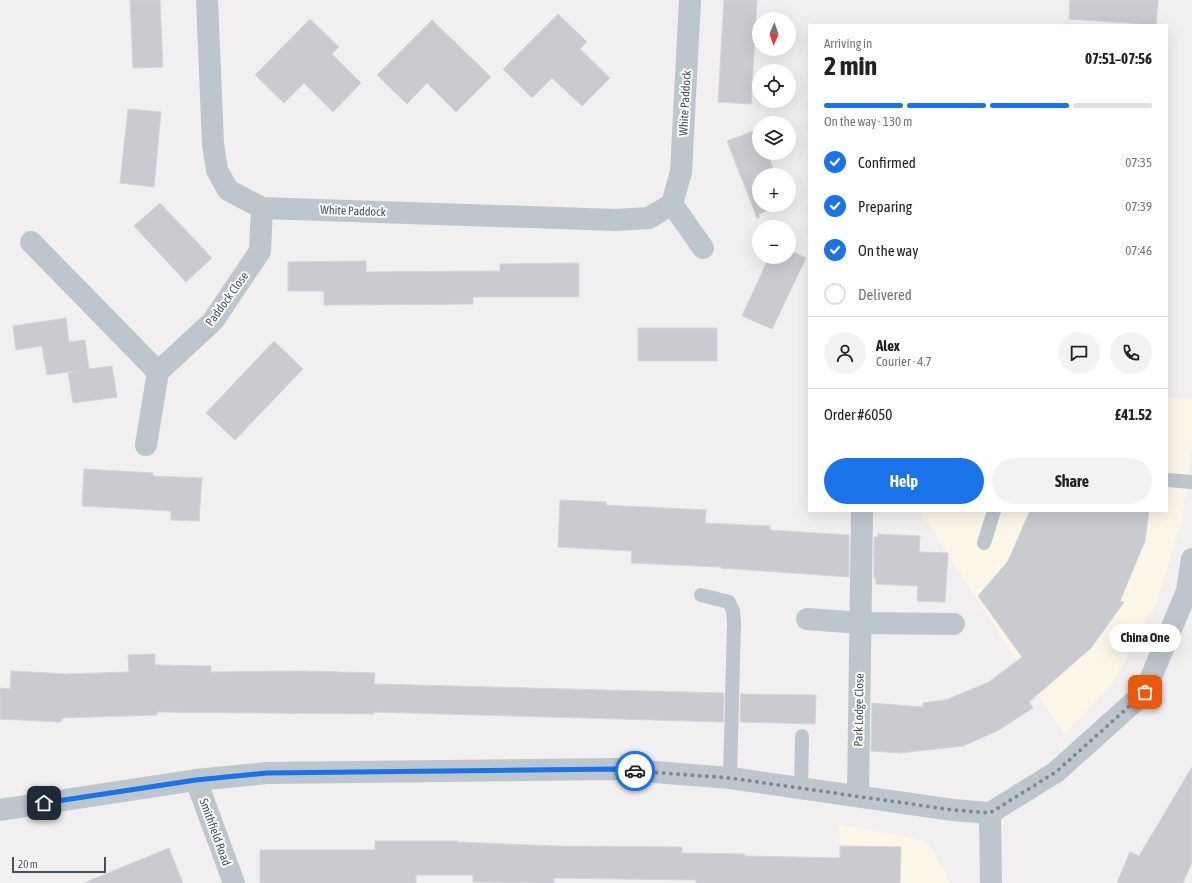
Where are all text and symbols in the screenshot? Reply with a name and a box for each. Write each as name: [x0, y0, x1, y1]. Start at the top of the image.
north arrow: [752, 12, 796, 56]
map controls: [752, 12, 796, 264]
text: Arriving in: [824, 36, 872, 51]
text: 07:51–07:56: [1085, 50, 1152, 67]
text: 2 min: [824, 51, 877, 81]
button: locate: [752, 64, 796, 108]
street label: White Paddock: [676, 69, 694, 136]
text: On the way · 130 m: [824, 114, 912, 129]
button: layers: [752, 116, 796, 160]
icon: check: [824, 151, 846, 173]
text: Confirmed: [858, 154, 916, 171]
text: 07:35: [1125, 155, 1152, 170]
button: +: [752, 168, 796, 212]
icon: check: [824, 195, 846, 217]
text: Preparing: [858, 198, 912, 215]
text: 07:39: [1125, 199, 1152, 214]
street label: White Paddock: [320, 203, 387, 219]
button: −: [752, 220, 796, 264]
icon: check: [824, 239, 846, 261]
text: On the way: [858, 242, 919, 259]
text: 07:46: [1125, 243, 1152, 258]
street label: Paddock Close: [203, 269, 251, 329]
text: Delivered: [858, 286, 912, 303]
button: person: [824, 332, 866, 374]
button: chat: [1058, 332, 1100, 374]
button: phone: [1110, 332, 1152, 374]
text: Alex: [876, 337, 900, 354]
text: Courier · 4.7: [876, 354, 932, 369]
text: Order #6050: [824, 406, 892, 423]
text: £41.52: [1115, 406, 1152, 423]
button: Help: [824, 458, 984, 504]
button: Share: [992, 458, 1152, 504]
callout: China One: [1109, 624, 1181, 652]
text: China One: [1120, 630, 1170, 645]
street label: Park Lodge Close: [851, 673, 867, 747]
pin: [1128, 675, 1162, 709]
icon: bag: [1134, 681, 1156, 703]
courier: [615, 751, 655, 791]
icon: car: [624, 760, 646, 782]
pin: [27, 786, 61, 820]
icon: home: [33, 792, 55, 814]
street label: Smithfield Road: [196, 796, 234, 868]
scale bar: [12, 855, 106, 874]
text: 20 m: [18, 858, 38, 870]

